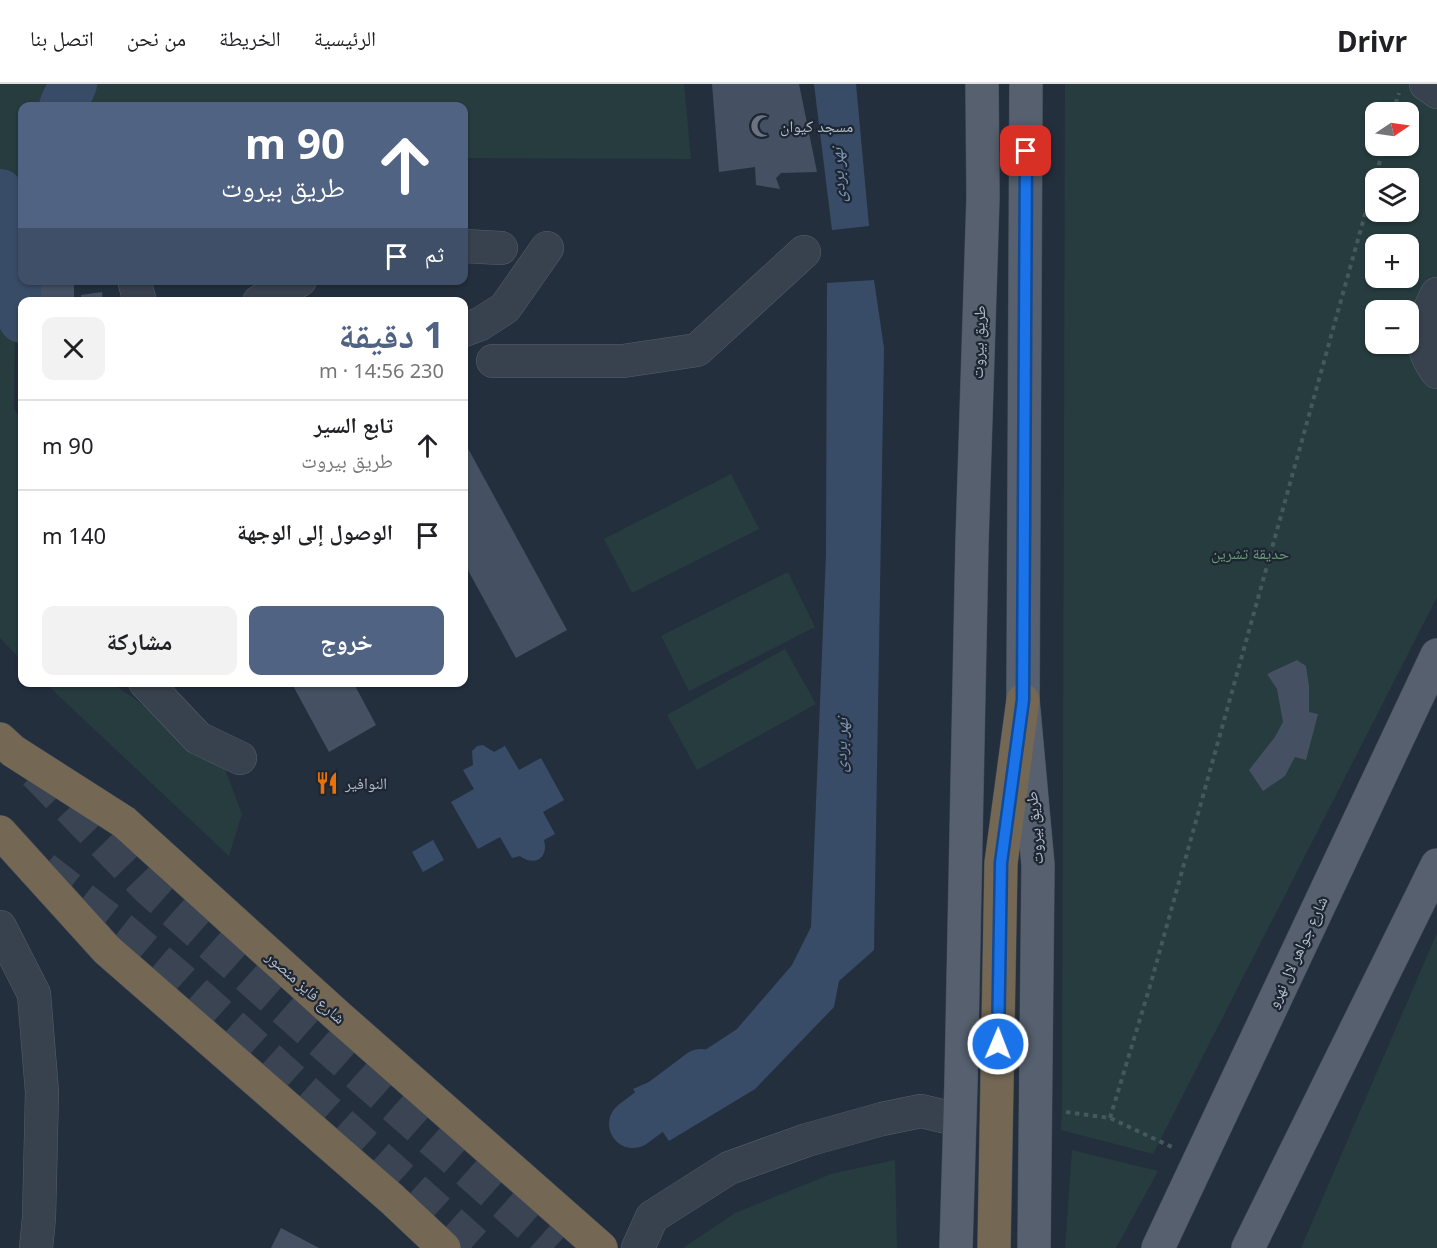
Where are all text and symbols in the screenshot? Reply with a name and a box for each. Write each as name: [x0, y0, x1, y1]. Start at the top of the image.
text: Drivr: [1337, 22, 1407, 60]
text: اتصل بنا: [30, 24, 94, 52]
text: من نحن: [127, 24, 186, 52]
text: الخريطة: [219, 24, 281, 52]
text: الرئيسية: [314, 24, 376, 52]
north arrow: [1365, 102, 1419, 156]
map controls: [1365, 102, 1419, 354]
mosque icon: مسجد كيوان: [749, 113, 775, 139]
text: 90 m: [245, 114, 345, 171]
place label: مسجد كيوان: [780, 115, 853, 137]
pin: [1000, 125, 1051, 176]
icon: ahead: [366, 126, 444, 204]
icon: arrive: [1009, 134, 1042, 167]
water label: نهر بردى: [823, 144, 850, 203]
text: طريق بيروت: [221, 168, 345, 205]
button: layers: [1365, 168, 1419, 222]
button: +: [1365, 234, 1419, 288]
text: ثم: [425, 238, 444, 268]
icon: arrive: [380, 240, 413, 273]
button: −: [1365, 300, 1419, 354]
street label: طريق بيروت: [966, 305, 990, 379]
text: 1 دقيقة: [338, 310, 444, 359]
button: close: [42, 317, 105, 380]
text: 230 m · 14:56: [319, 357, 444, 384]
text: تابع السير: [314, 409, 393, 439]
icon: ahead: [411, 429, 444, 462]
text: 90 m: [42, 430, 93, 460]
text: طريق بيروت: [301, 447, 393, 474]
text: الوصول إلى الوجهة: [237, 516, 393, 546]
icon: arrive: [411, 519, 444, 552]
text: 140 m: [42, 520, 106, 550]
park label: حديقة تشرين: [1211, 542, 1289, 564]
button: مشاركة: [42, 606, 237, 675]
button: خروج: [249, 606, 444, 675]
water label: نهر بردى: [827, 714, 853, 773]
restaurant icon: النوافير: [314, 770, 340, 796]
place label: النوافير: [344, 772, 387, 794]
street label: طريق بيروت: [1020, 790, 1048, 866]
street label: شارع جواهر لال نهرو: [1261, 892, 1333, 1012]
street label: شارع فايز منصور: [261, 945, 350, 1028]
position arrow: [966, 1012, 1030, 1076]

